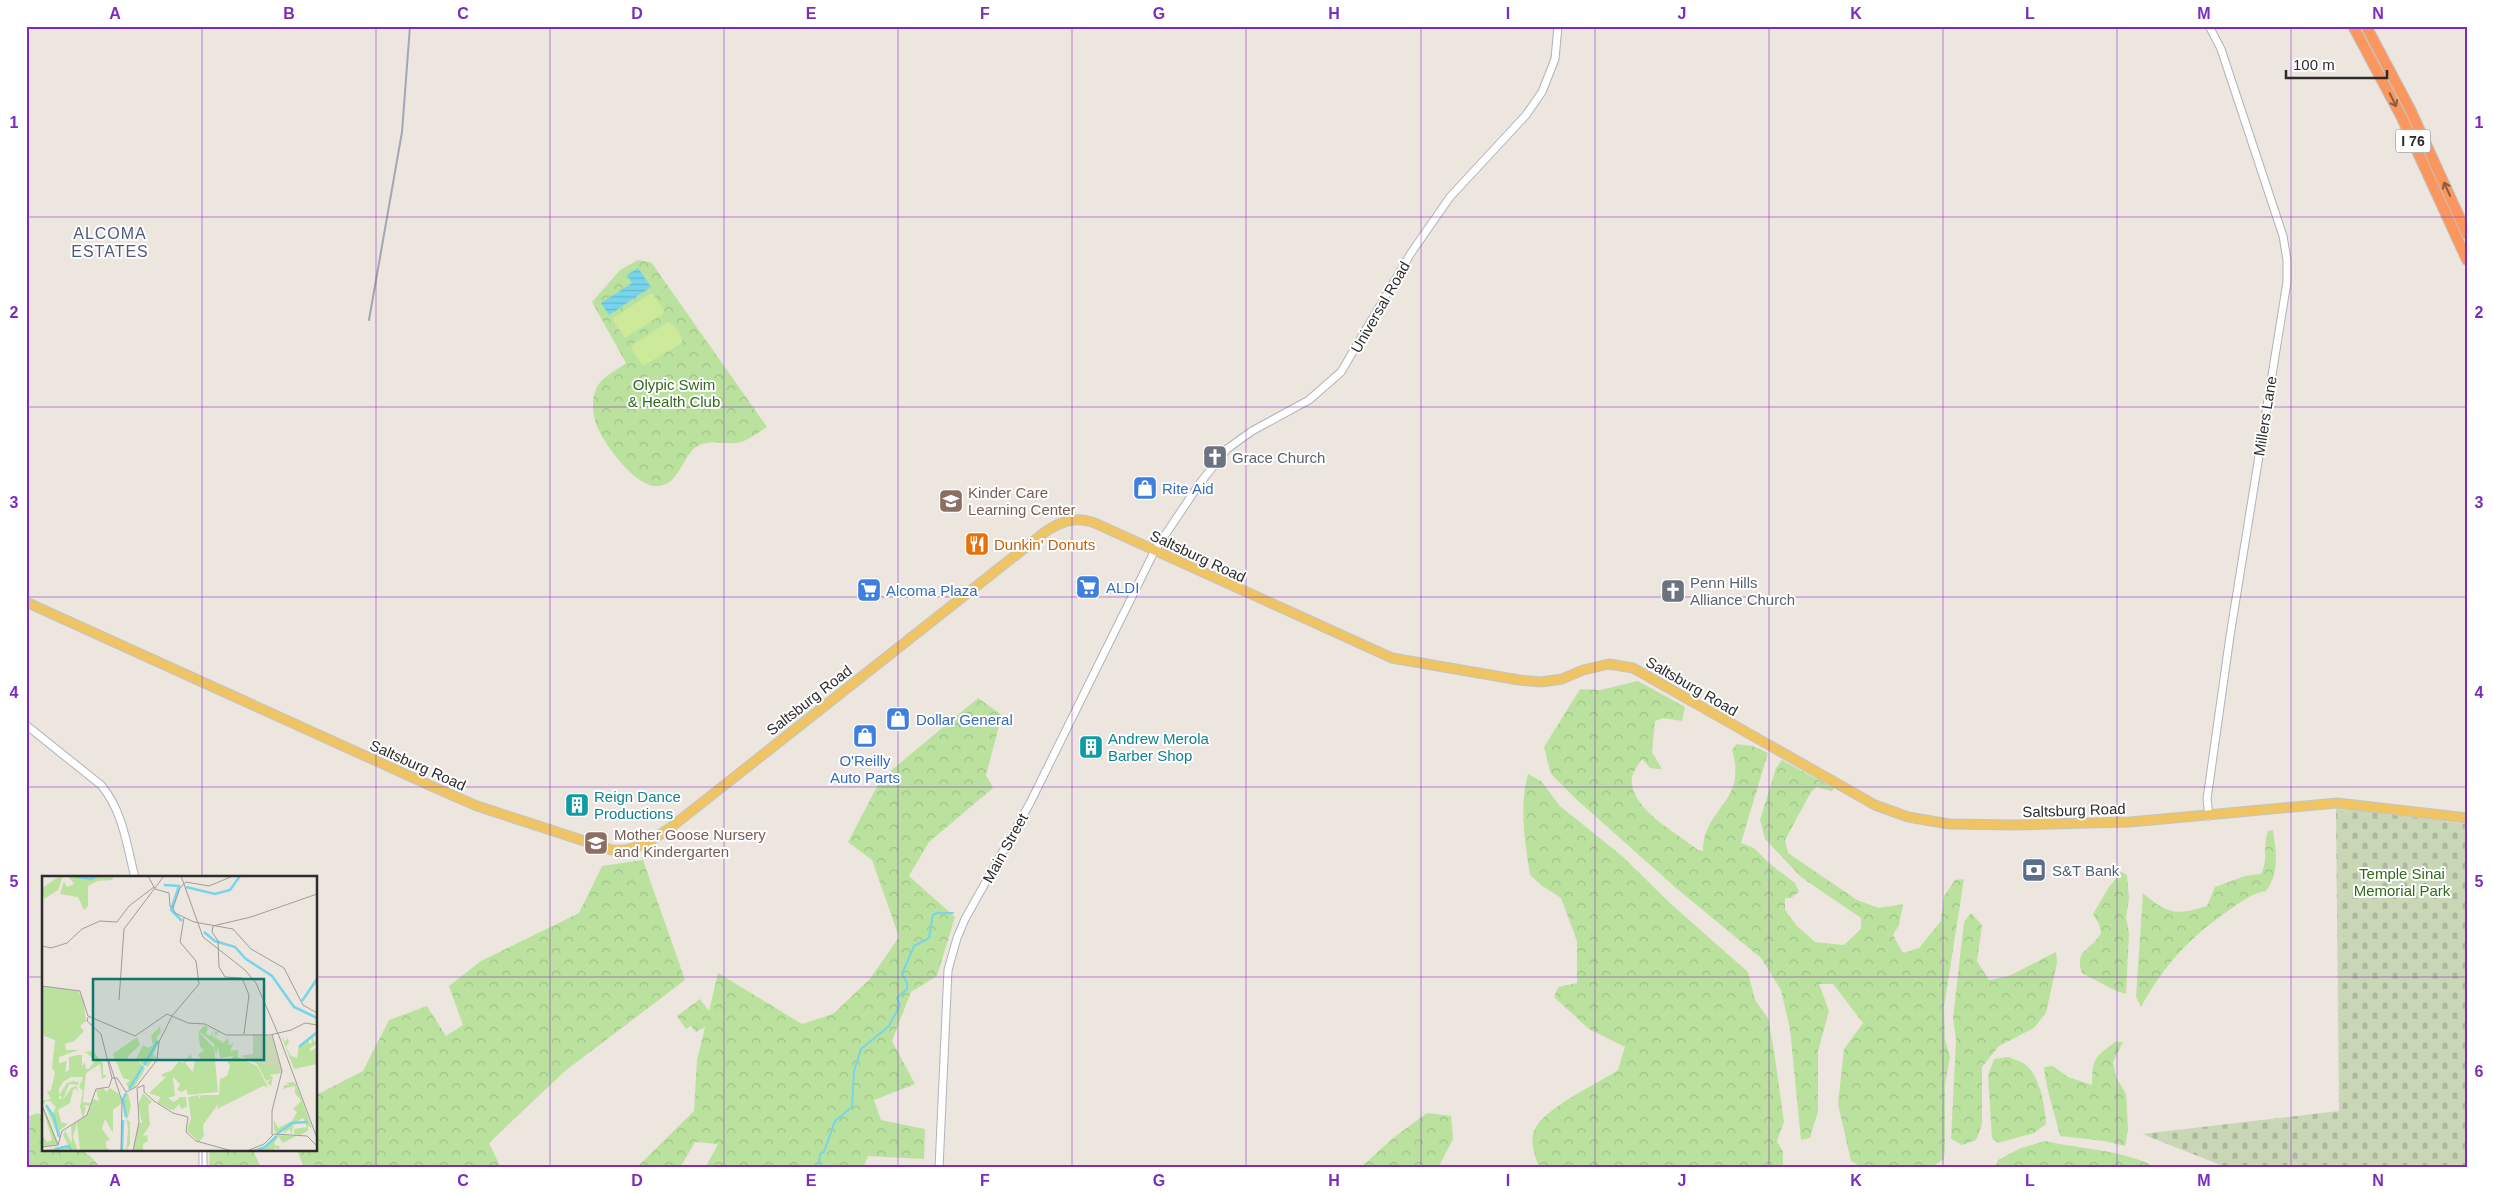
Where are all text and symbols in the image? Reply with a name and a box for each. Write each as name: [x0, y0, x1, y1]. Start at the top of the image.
text: A: [109, 5, 121, 22]
text: B: [283, 5, 295, 22]
text: C: [457, 5, 469, 22]
text: D: [631, 5, 643, 22]
text: E: [806, 5, 817, 22]
text: F: [980, 5, 990, 22]
text: G: [1153, 5, 1165, 22]
text: H: [1328, 5, 1340, 22]
text: I: [1506, 5, 1510, 22]
text: J: [1678, 5, 1686, 22]
text: K: [1850, 5, 1862, 22]
text: L: [2025, 5, 2035, 22]
text: M: [2197, 5, 2211, 22]
text: N: [2372, 5, 2384, 22]
scale bar: [2286, 48, 2387, 80]
text: 100 m: [2293, 56, 2335, 73]
one-way arrow: [2389, 92, 2399, 107]
text: 1: [10, 114, 19, 131]
text: 1: [2475, 114, 2484, 131]
road number: I 76: [2396, 130, 2430, 152]
one-way arrow: [2441, 182, 2451, 197]
district label: ALCOMA ESTATES: [71, 225, 149, 260]
street label: Universal Road: [1347, 258, 1413, 356]
text: 2: [10, 304, 19, 321]
text: 2: [2475, 304, 2484, 321]
street label: Millers Lane: [2250, 375, 2280, 457]
park label: Olypic Swim & Health Club: [628, 376, 720, 410]
church icon: Grace Church: [1202, 444, 1228, 470]
place label: Grace Church: [1232, 449, 1325, 466]
shop icon: Rite Aid: [1132, 475, 1158, 501]
place label: Rite Aid: [1162, 480, 1214, 497]
place label: Kinder Care Learning Center: [968, 484, 1076, 518]
school or university icon: Kinder Care Learning Center: [938, 488, 964, 514]
text: 3: [10, 494, 19, 511]
text: 3: [2475, 494, 2484, 511]
street label: Saltsburg Road: [1148, 526, 1248, 586]
restaurant icon: Dunkin' Donuts: [964, 531, 990, 557]
place label: Dunkin' Donuts: [994, 536, 1095, 553]
supermarket icon: ALDI: [1075, 574, 1101, 600]
place label: Penn Hills Alliance Church: [1690, 574, 1795, 608]
supermarket icon: Alcoma Plaza: [856, 577, 882, 603]
church icon: Penn Hills Alliance Church: [1660, 578, 1686, 604]
place label: ALDI: [1106, 579, 1139, 596]
place label: Alcoma Plaza: [886, 582, 978, 599]
street label: Saltsburg Road: [1643, 653, 1741, 719]
street label: Saltsburg Road: [763, 661, 855, 739]
text: 4: [10, 684, 19, 701]
text: 4: [2475, 684, 2484, 701]
shop icon: Dollar General: [885, 706, 911, 732]
place label: Dollar General: [916, 711, 1013, 728]
shop icon: O'Reilly Auto Parts: [852, 723, 878, 749]
place label: Andrew Merola Barber Shop: [1108, 730, 1210, 764]
building icon: Andrew Merola Barber Shop: [1078, 734, 1104, 760]
street label: Saltsburg Road: [367, 736, 469, 794]
place label: O'Reilly Auto Parts: [830, 752, 900, 786]
place label: Reign Dance Productions: [594, 788, 681, 822]
building icon: Reign Dance Productions: [564, 792, 590, 818]
street label: Saltsburg Road: [2022, 800, 2126, 820]
street label: Main Street: [979, 810, 1031, 886]
place label: Mother Goose Nursery and Kindergarten: [614, 826, 766, 860]
school or university icon: Mother Goose Nursery and Kindergarten: [583, 830, 609, 856]
bank icon: S&T Bank: [2021, 857, 2047, 883]
place label: S&T Bank: [2052, 862, 2120, 879]
park label: Temple Sinai Memorial Park: [2354, 865, 2451, 899]
text: 5: [10, 873, 19, 890]
text: 5: [2475, 873, 2484, 890]
inset map: [42, 876, 318, 1152]
text: 6: [10, 1063, 19, 1080]
text: 6: [2475, 1063, 2484, 1080]
text: A: [109, 1172, 121, 1189]
text: B: [283, 1172, 295, 1189]
text: C: [457, 1172, 469, 1189]
text: D: [631, 1172, 643, 1189]
text: E: [806, 1172, 817, 1189]
text: F: [980, 1172, 990, 1189]
text: G: [1153, 1172, 1165, 1189]
text: H: [1328, 1172, 1340, 1189]
text: I: [1506, 1172, 1510, 1189]
text: J: [1678, 1172, 1686, 1189]
text: K: [1850, 1172, 1862, 1189]
text: L: [2025, 1172, 2035, 1189]
text: M: [2197, 1172, 2211, 1189]
text: N: [2372, 1172, 2384, 1189]

